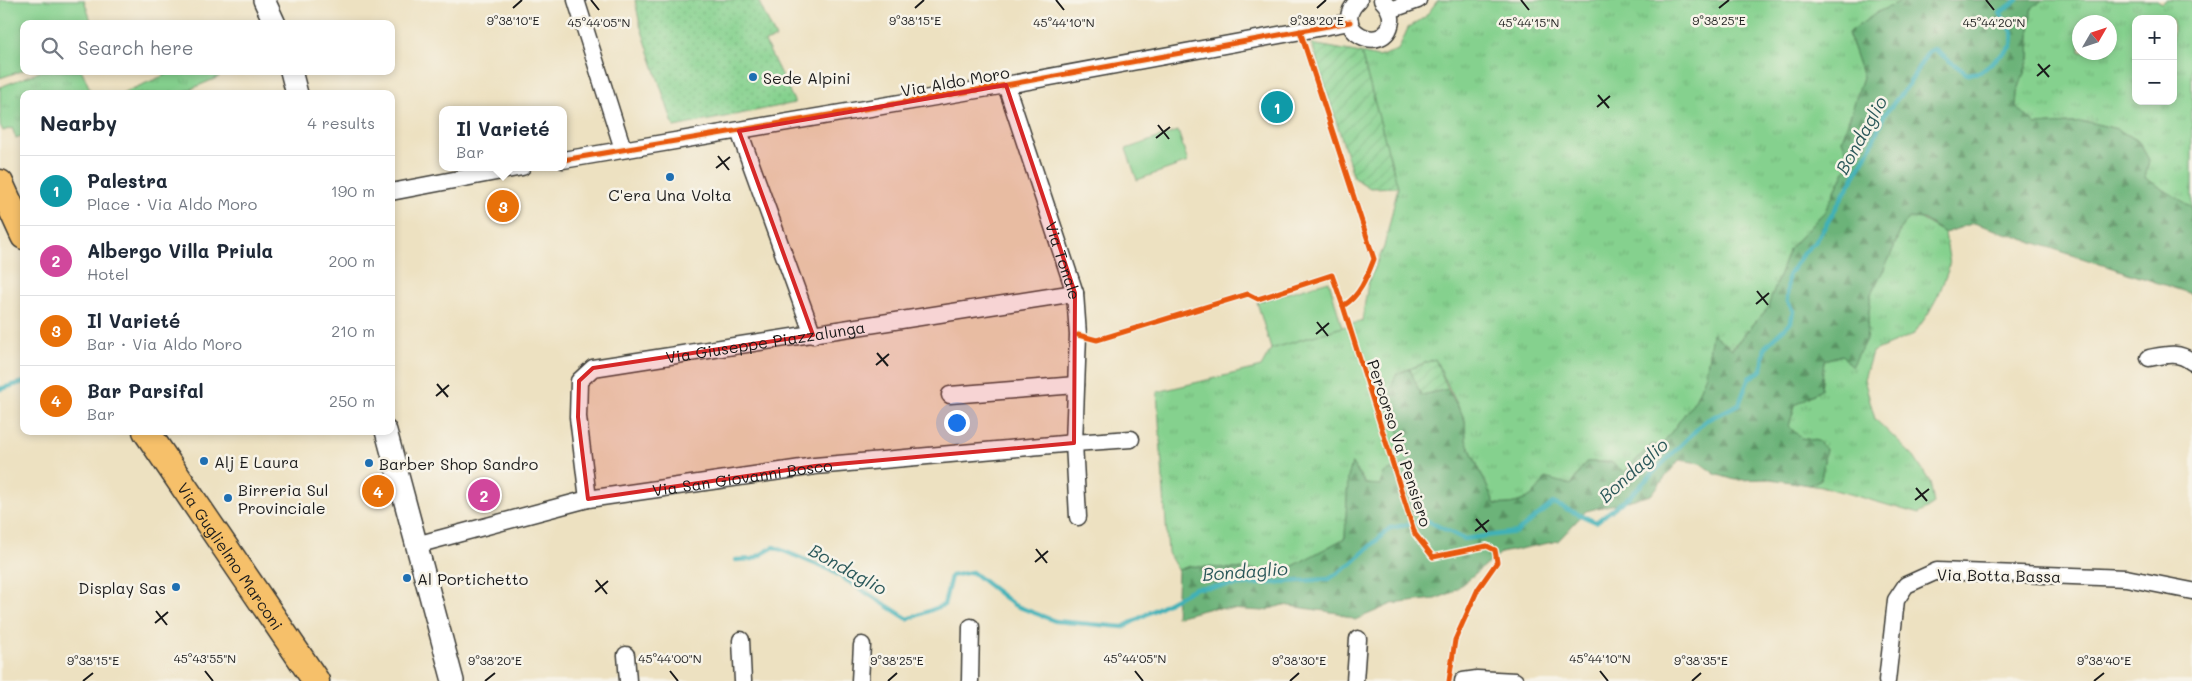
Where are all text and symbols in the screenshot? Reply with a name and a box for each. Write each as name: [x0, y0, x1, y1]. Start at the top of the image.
text: 9°38'10"E: [487, 12, 539, 28]
text: 9°38'15"E: [889, 12, 941, 28]
text: 9°38'20"E: [1290, 12, 1344, 28]
text: 9°38'25"E: [1692, 12, 1746, 28]
text: 45°44'05"N: [568, 14, 630, 30]
text: 45°44'10"N: [1033, 14, 1095, 30]
text: 45°44'15"N: [1499, 14, 1559, 30]
text: 45°44'20"N: [1963, 14, 2025, 30]
north arrow: [2072, 15, 2117, 60]
map controls: [2132, 15, 2177, 105]
button: +: [2132, 15, 2177, 60]
search box: [20, 20, 395, 75]
icon: search: [38, 34, 66, 62]
text: Search here: [78, 35, 194, 60]
button: −: [2132, 60, 2177, 105]
street label: Via Aldo Moro: [899, 61, 1011, 101]
place label: Sede Alpini: [763, 67, 851, 88]
marker: Sede Alpini: [747, 71, 759, 83]
pin: 1: [1261, 88, 1293, 126]
water label: Bondaglio: [1830, 91, 1892, 178]
popup: [439, 106, 567, 171]
text: Nearby: [40, 109, 117, 136]
text: 4 results: [307, 112, 375, 133]
text: Il Varieté: [456, 116, 550, 141]
text: Bar: [456, 141, 484, 162]
text: Palestra: [87, 168, 168, 193]
marker: C'era Una Volta: [664, 171, 676, 183]
text: 1: [52, 180, 60, 201]
text: 190 m: [331, 180, 375, 201]
place label: C'era Una Volta: [608, 184, 732, 205]
pin: 3: [487, 187, 519, 225]
text: Place · Via Aldo Moro: [87, 193, 257, 214]
street label: Via Tonale: [1041, 219, 1086, 300]
text: Albergo Villa Priula: [87, 238, 273, 263]
text: 2: [52, 250, 60, 271]
text: 200 m: [328, 250, 375, 271]
text: Hotel: [87, 263, 129, 284]
text: Il Varieté: [87, 308, 180, 333]
street label: Via Giuseppe Piazzalunga: [664, 315, 866, 367]
text: 3: [51, 320, 61, 341]
text: 210 m: [331, 320, 375, 341]
text: Bar · Via Aldo Moro: [87, 333, 242, 354]
street label: Percorso Va' Pensiero: [1363, 357, 1437, 529]
text: Bar Parsifal: [87, 378, 204, 403]
text: 4: [51, 390, 61, 411]
text: 250 m: [329, 390, 375, 411]
text: Bar: [87, 403, 115, 424]
your location: [944, 410, 970, 436]
water label: Bondaglio: [1593, 432, 1673, 508]
place label: Alj E Laura: [214, 451, 299, 472]
place label: Barber Shop Sandro: [379, 453, 538, 474]
street label: Via San Giovanni Bosco: [651, 454, 833, 500]
marker: Alj E Laura: [198, 455, 210, 467]
marker: Barber Shop Sandro: [363, 457, 375, 469]
pin: 4: [362, 472, 394, 510]
pin: 2: [468, 476, 500, 514]
street label: Via Guglielmo Marconi: [173, 478, 288, 634]
place label: Birreria Sul Provinciale: [238, 479, 329, 518]
marker: Birreria Sul Provinciale: [222, 492, 234, 504]
water label: Bondaglio: [805, 538, 892, 600]
water label: Bondaglio: [1201, 556, 1289, 586]
street label: Via Botta Bassa: [1937, 563, 2061, 587]
place label: Al Portichetto: [417, 568, 528, 589]
marker: Al Portichetto: [401, 572, 413, 584]
place label: Display Sas: [78, 577, 166, 598]
marker: Display Sas: [170, 581, 182, 593]
text: 45°43'55"N: [174, 650, 236, 666]
text: 45°44'00"N: [638, 650, 702, 666]
text: 45°44'05"N: [1104, 650, 1166, 666]
text: 45°44'10"N: [1569, 650, 1631, 666]
text: 9°38'15"E: [67, 652, 119, 668]
text: 9°38'20"E: [468, 652, 522, 668]
text: 9°38'25"E: [870, 652, 924, 668]
text: 9°38'30"E: [1272, 652, 1326, 668]
text: 9°38'35"E: [1674, 652, 1728, 668]
text: 9°38'40"E: [2077, 652, 2131, 668]

